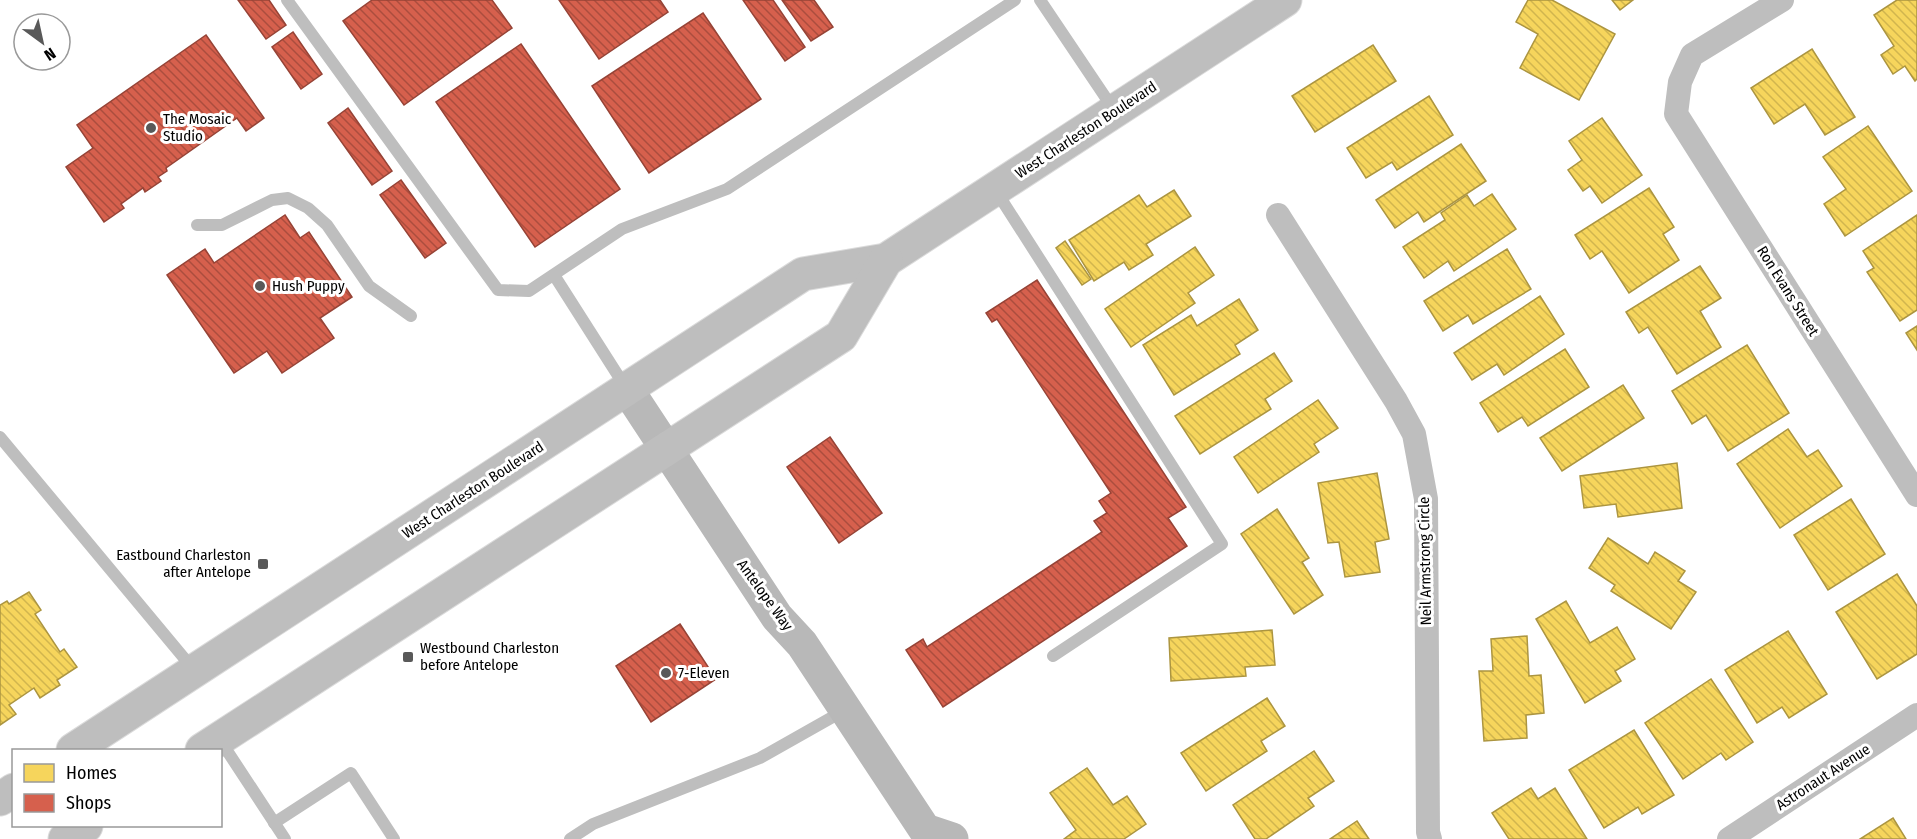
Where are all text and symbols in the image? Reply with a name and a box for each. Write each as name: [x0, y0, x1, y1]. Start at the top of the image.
north arrow: [12, 12, 72, 72]
text: N: [41, 44, 59, 65]
street label: West Charleston Boulevard: [1012, 78, 1160, 182]
place label: The Mosaic Studio: [163, 110, 232, 145]
marker: The Mosaic Studio: [144, 121, 158, 135]
street label: Ron Evans Street: [1753, 243, 1823, 339]
place label: Hush Puppy: [272, 277, 345, 295]
marker: Hush Puppy: [253, 279, 267, 293]
street label: West Charleston Boulevard: [399, 438, 547, 542]
street label: Neil Armstrong Circle: [1415, 496, 1435, 626]
place label: Eastbound Charleston after Antelope: [116, 546, 251, 581]
street label: Antelope Way: [733, 556, 797, 634]
marker: Eastbound Charleston after Antelope: [256, 557, 270, 571]
place label: Westbound Charleston before Antelope: [420, 639, 559, 674]
marker: Westbound Charleston before Antelope: [401, 650, 415, 664]
place label: 7-Eleven: [678, 664, 730, 682]
marker: 7-Eleven: [659, 666, 673, 680]
street label: Astronaut Avenue: [1773, 740, 1873, 814]
legend: [12, 749, 222, 827]
text: Homes: [66, 762, 117, 784]
text: Shops: [66, 792, 111, 814]

